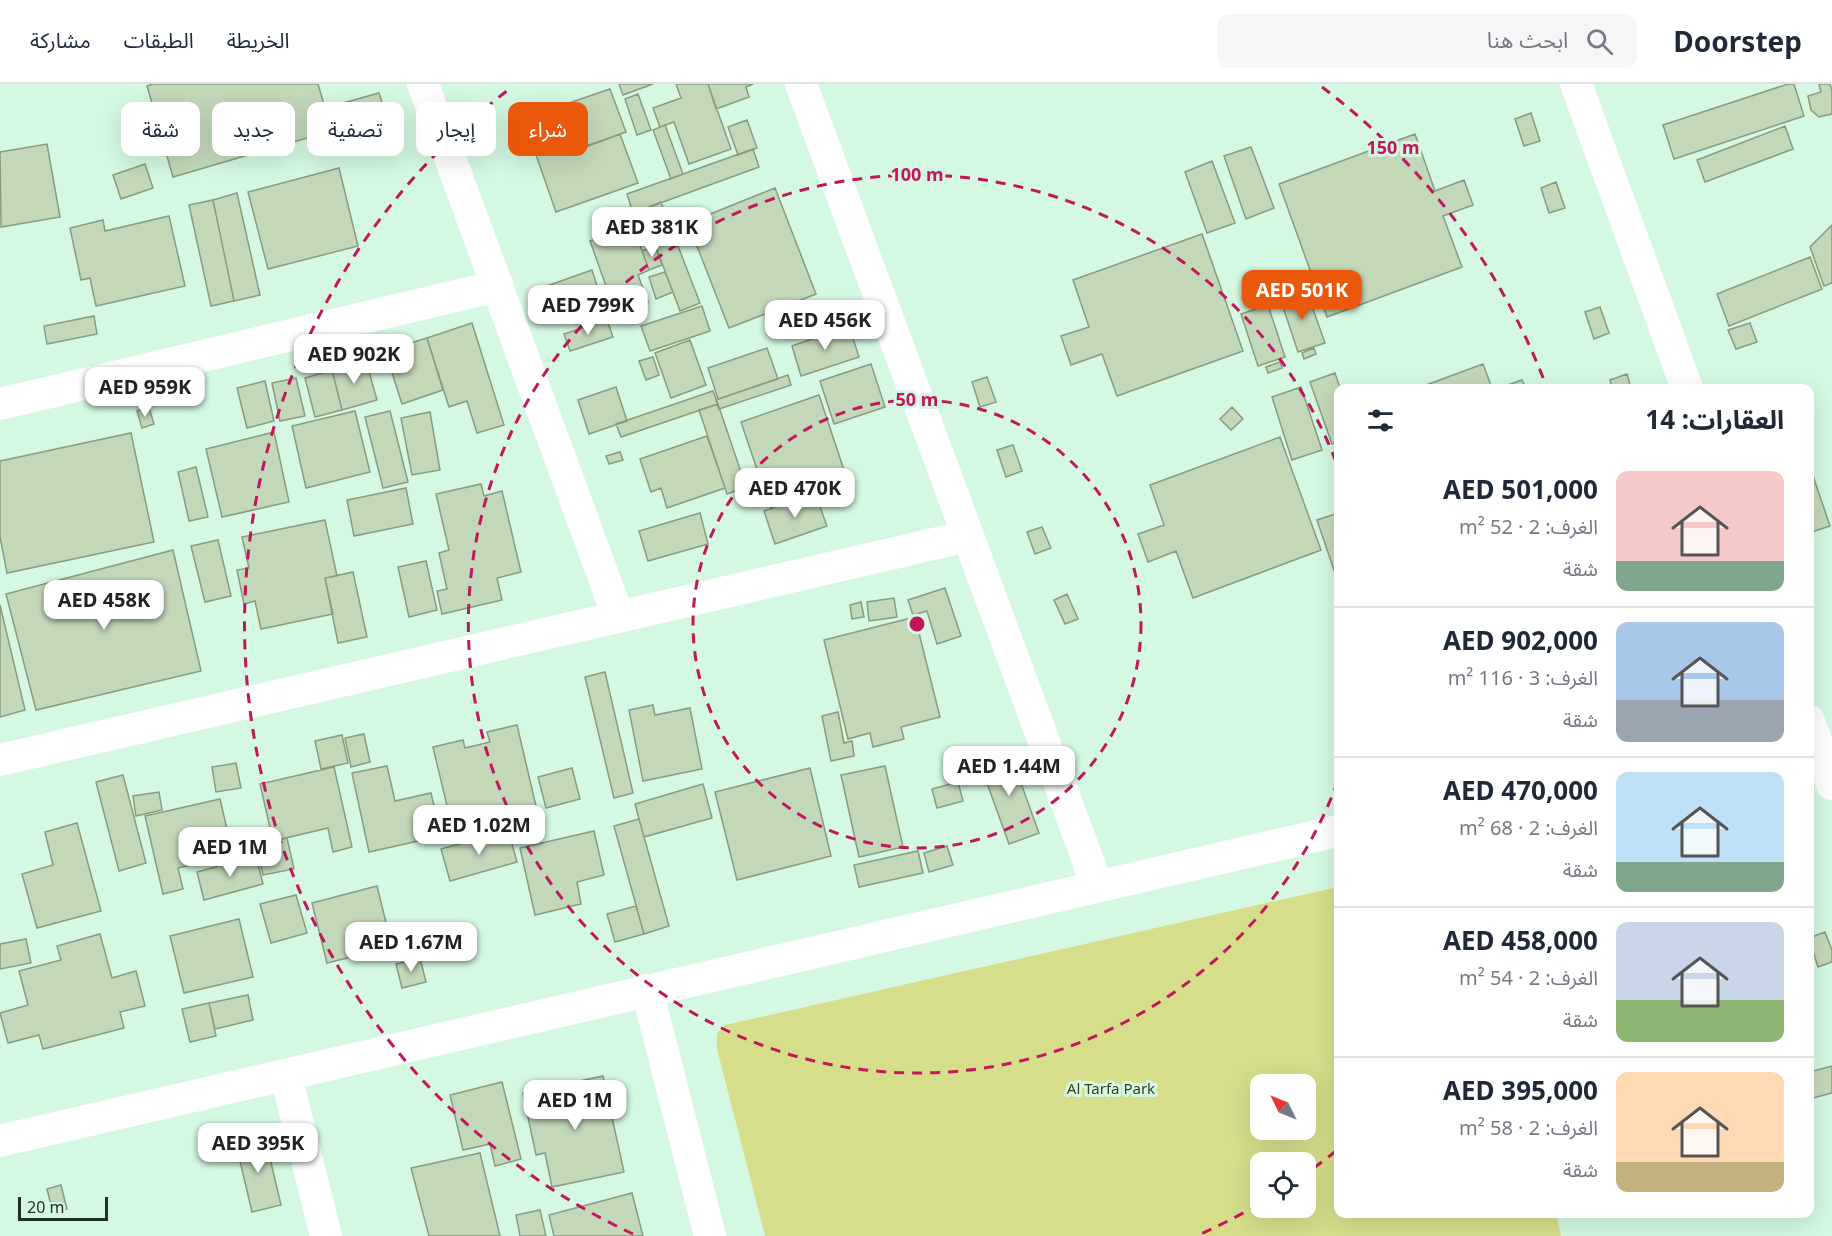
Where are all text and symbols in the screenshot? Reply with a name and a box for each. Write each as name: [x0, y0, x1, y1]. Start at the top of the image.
search box: [1217, 14, 1637, 68]
text: Doorstep: [1673, 22, 1802, 60]
text: ابحث هنا: [1487, 24, 1568, 54]
icon: search: [1583, 25, 1616, 58]
text: مشاركة: [30, 26, 91, 54]
text: الطبقات: [124, 26, 194, 54]
text: الخريطة: [227, 26, 290, 54]
chip: شقة: [121, 102, 200, 156]
chip: جديد: [212, 102, 295, 156]
chip: تصفية: [307, 102, 404, 156]
chip: إيجار: [416, 102, 496, 156]
chip: شراء: [508, 102, 588, 156]
text: 150 m: [1366, 135, 1420, 159]
text: 100 m: [890, 162, 944, 186]
pin: AED 381K: [590, 207, 714, 258]
text: AED 381K: [606, 213, 698, 240]
pin: AED 501K: [1240, 270, 1364, 321]
text: AED 501K: [1256, 276, 1348, 303]
pin: AED 799K: [526, 285, 650, 336]
text: AED 799K: [542, 291, 634, 318]
pin: AED 456K: [763, 300, 887, 351]
text: AED 456K: [779, 306, 871, 333]
pin: AED 902K: [292, 334, 416, 385]
text: AED 902K: [308, 340, 400, 367]
pin: AED 959K: [83, 367, 207, 418]
text: AED 959K: [99, 373, 191, 400]
text: 50 m: [896, 387, 938, 411]
text: العقارات: 14: [1645, 401, 1784, 437]
icon: filters: [1364, 404, 1397, 437]
pin: AED 470K: [733, 468, 857, 519]
text: AED 501,000: [1443, 471, 1598, 507]
text: AED 470K: [749, 474, 841, 501]
icon: home: [1664, 495, 1736, 567]
text: الغرف: 2 · 52 m²: [1459, 513, 1598, 540]
text: شقة: [1563, 555, 1598, 582]
pin: AED 458K: [42, 580, 166, 631]
text: AED 458K: [58, 586, 150, 613]
centre of rings: [907, 614, 927, 634]
text: AED 902,000: [1443, 622, 1598, 658]
icon: home: [1664, 646, 1736, 718]
text: الغرف: 3 · 116 m²: [1448, 664, 1598, 691]
text: شقة: [1563, 706, 1598, 733]
pin: AED 1.44M: [940, 746, 1078, 797]
text: AED 1.44M: [957, 752, 1061, 779]
text: AED 470,000: [1443, 772, 1598, 808]
icon: home: [1664, 796, 1736, 868]
pin: AED 1.02M: [410, 805, 548, 856]
text: AED 1.02M: [427, 811, 531, 838]
text: الغرف: 2 · 68 m²: [1459, 814, 1598, 841]
pin: AED 1M: [181, 827, 279, 878]
text: AED 1M: [192, 833, 268, 860]
text: شقة: [1563, 856, 1598, 883]
pin: AED 1.67M: [342, 922, 480, 973]
text: AED 458,000: [1443, 922, 1598, 958]
text: AED 1.67M: [359, 928, 463, 955]
icon: home: [1664, 946, 1736, 1018]
text: الغرف: 2 · 54 m²: [1459, 964, 1598, 991]
text: شقة: [1563, 1006, 1598, 1033]
text: AED 395,000: [1443, 1072, 1598, 1108]
north arrow: [1250, 1074, 1316, 1140]
map controls: [1250, 1074, 1316, 1218]
park label: Al Tarfa Park: [1067, 1078, 1155, 1098]
pin: AED 1M: [526, 1080, 624, 1131]
text: AED 1M: [537, 1086, 613, 1113]
icon: home: [1664, 1096, 1736, 1168]
text: الغرف: 2 · 58 m²: [1459, 1114, 1598, 1141]
pin: AED 395K: [196, 1123, 320, 1174]
text: AED 395K: [212, 1129, 304, 1156]
button: locate: [1250, 1152, 1316, 1218]
text: شقة: [1563, 1156, 1598, 1183]
scale bar: [18, 1194, 108, 1222]
text: 20 m: [27, 1196, 64, 1218]

